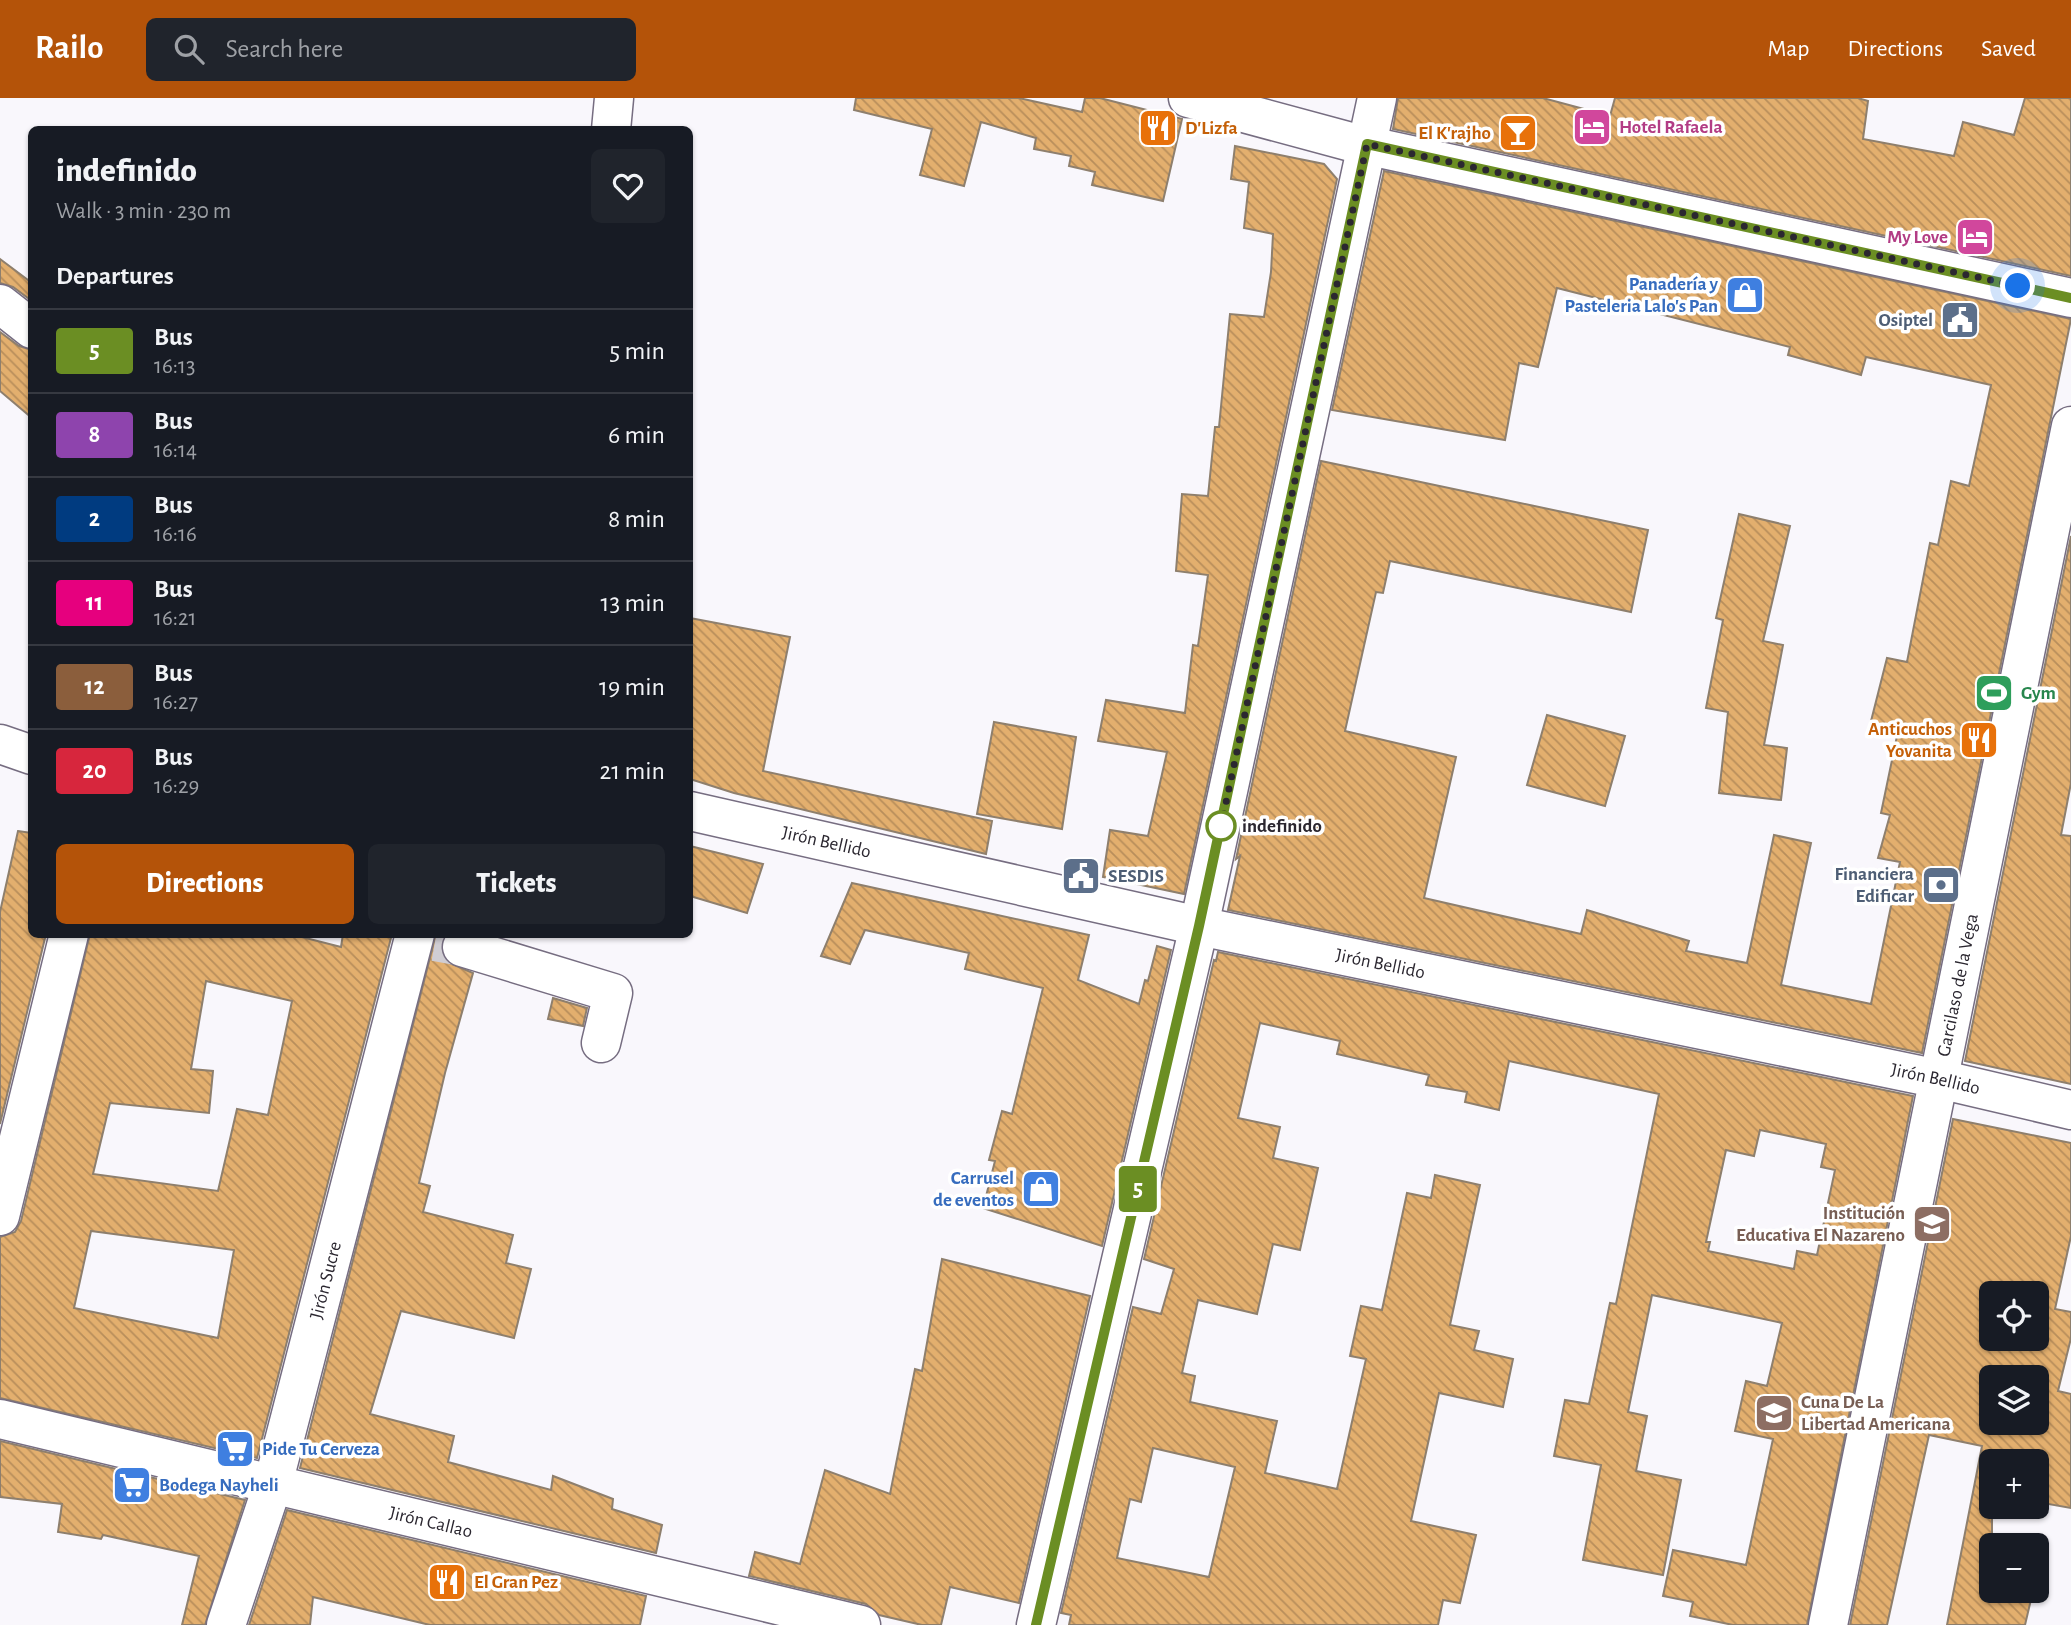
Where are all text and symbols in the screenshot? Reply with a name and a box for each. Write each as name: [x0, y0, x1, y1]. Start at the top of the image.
search box: [146, 18, 636, 81]
icon: search: [170, 30, 208, 68]
text: Railo: [35, 32, 104, 65]
text: Search here: [226, 36, 343, 62]
text: Map: [1767, 37, 1809, 61]
text: Directions: [1847, 37, 1943, 61]
text: Saved: [1981, 37, 2036, 61]
hotel icon: Hotel Rafaela: [1571, 106, 1613, 148]
restaurant icon: D'Lizfa: [1137, 107, 1179, 149]
bar icon: El K'rajho: [1497, 112, 1539, 154]
place label: Hotel Rafaela: [1619, 118, 1723, 137]
place label: D'Lizfa: [1185, 119, 1238, 138]
place label: El K'rajho: [1418, 124, 1491, 143]
button: heart: [591, 149, 665, 223]
text: indefinido: [56, 155, 197, 188]
text: Walk · 3 min · 230 m: [56, 200, 231, 223]
hotel icon: My Love: [1954, 216, 1996, 258]
place label: My Love: [1887, 228, 1948, 247]
text: Departures: [56, 263, 174, 289]
your location: [2000, 268, 2035, 303]
shop icon: Panadería y Pasteleria Lalo's Pan: [1724, 274, 1766, 316]
place label: Panadería y Pasteleria Lalo's Pan: [1565, 275, 1718, 316]
public building icon: Osiptel: [1939, 299, 1981, 341]
place label: Osiptel: [1879, 311, 1933, 330]
text: Bus: [154, 324, 193, 350]
text: 5 min: [609, 338, 665, 364]
text: 5: [89, 339, 100, 363]
text: 16:13: [154, 355, 195, 378]
text: Bus: [154, 408, 193, 434]
text: 6 min: [608, 422, 665, 448]
text: 8: [89, 423, 100, 447]
text: 16:14: [154, 439, 197, 462]
text: Bus: [154, 492, 193, 518]
text: 8 min: [608, 506, 665, 532]
text: 2: [89, 507, 100, 531]
text: 16:16: [154, 523, 197, 546]
text: Bus: [154, 576, 193, 602]
text: 13 min: [601, 590, 665, 616]
text: 11: [86, 591, 103, 615]
text: 16:21: [154, 607, 196, 630]
text: Bus: [154, 660, 193, 686]
sports icon: Gym: [1973, 672, 2015, 714]
text: 19 min: [599, 674, 665, 700]
text: 12: [85, 675, 104, 699]
place label: Gym: [2021, 684, 2056, 703]
text: 16:27: [154, 691, 198, 714]
restaurant icon: Anticuchos Yovanita: [1958, 719, 2000, 761]
place label: Anticuchos Yovanita: [1868, 720, 1952, 761]
text: Bus: [154, 744, 193, 770]
text: 21 min: [599, 758, 665, 784]
text: 20: [83, 759, 106, 783]
text: 16:29: [154, 775, 199, 798]
marker: indefinido: [1206, 811, 1236, 841]
place label: indefinido: [1242, 817, 1322, 836]
street label: Jirón Bellido: [780, 823, 873, 861]
button: Directions: [56, 844, 354, 924]
button: Tickets: [368, 844, 665, 924]
public building icon: SESDIS: [1060, 855, 1102, 897]
bank icon: Financiera Edificar: [1920, 864, 1962, 906]
place label: Financiera Edificar: [1834, 865, 1914, 906]
place label: SESDIS: [1108, 867, 1164, 886]
street label: Garcilaso de la Vega: [1934, 912, 1982, 1058]
street label: Jirón Bellido: [1334, 945, 1427, 982]
street label: Jirón Bellido: [1889, 1060, 1982, 1098]
line badge: 5: [1115, 1166, 1161, 1212]
shop icon: Carrusel de eventos: [1020, 1168, 1062, 1210]
place label: Carrusel de eventos: [933, 1169, 1014, 1210]
text: 5: [1133, 1177, 1143, 1201]
school or university icon: Institución Educativa El Nazareno: [1911, 1203, 1953, 1245]
place label: Institución Educativa El Nazareno: [1736, 1204, 1905, 1245]
street label: Jirón Sucre: [306, 1239, 345, 1321]
map controls: [1979, 1281, 2049, 1603]
button: locate: [1979, 1281, 2049, 1351]
button: layers: [1979, 1365, 2049, 1435]
school or university icon: Cuna De La Libertad Americana: [1753, 1392, 1795, 1434]
place label: Cuna De La Libertad Americana: [1801, 1393, 1951, 1434]
supermarket icon: Pide Tu Cerveza: [214, 1428, 256, 1470]
place label: Pide Tu Cerveza: [262, 1440, 380, 1459]
button: +: [1979, 1449, 2049, 1519]
supermarket icon: Bodega Nayheli: [111, 1464, 153, 1506]
place label: Bodega Nayheli: [159, 1476, 279, 1495]
street label: Jirón Callao: [387, 1503, 474, 1541]
button: −: [1979, 1533, 2049, 1603]
restaurant icon: El Gran Pez: [426, 1561, 468, 1603]
place label: El Gran Pez: [474, 1573, 558, 1592]

